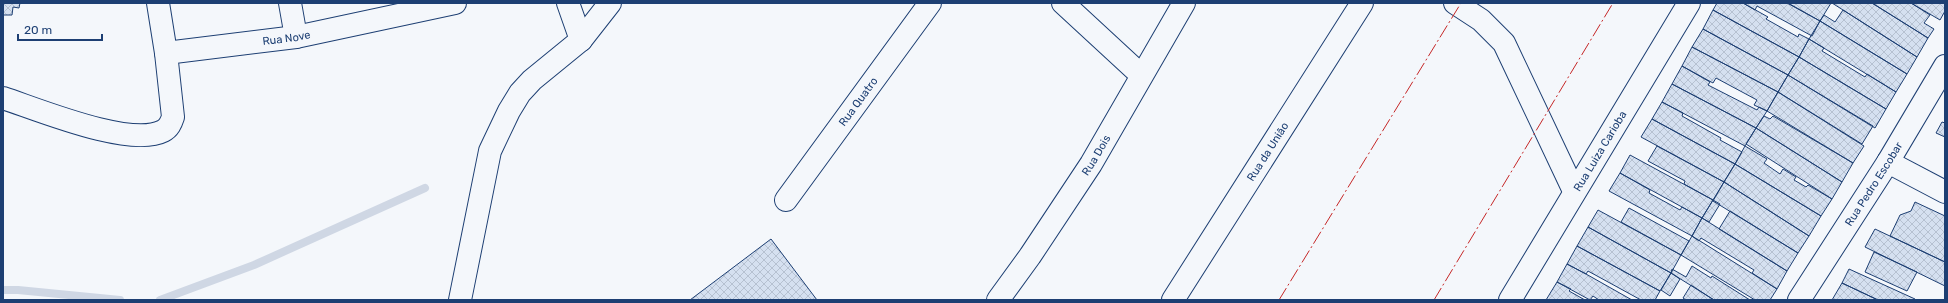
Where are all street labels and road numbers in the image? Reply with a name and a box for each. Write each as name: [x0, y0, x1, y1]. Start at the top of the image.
street label: Rua Nove: [262, 28, 312, 48]
street label: Rua Quatro: [836, 75, 881, 129]
street label: Rua Luiza Carioba: [1571, 109, 1629, 194]
street label: Rua da União: [1244, 120, 1291, 184]
street label: Rua Dois: [1079, 132, 1114, 178]
street label: Rua Pedro Escobar: [1842, 139, 1906, 229]

